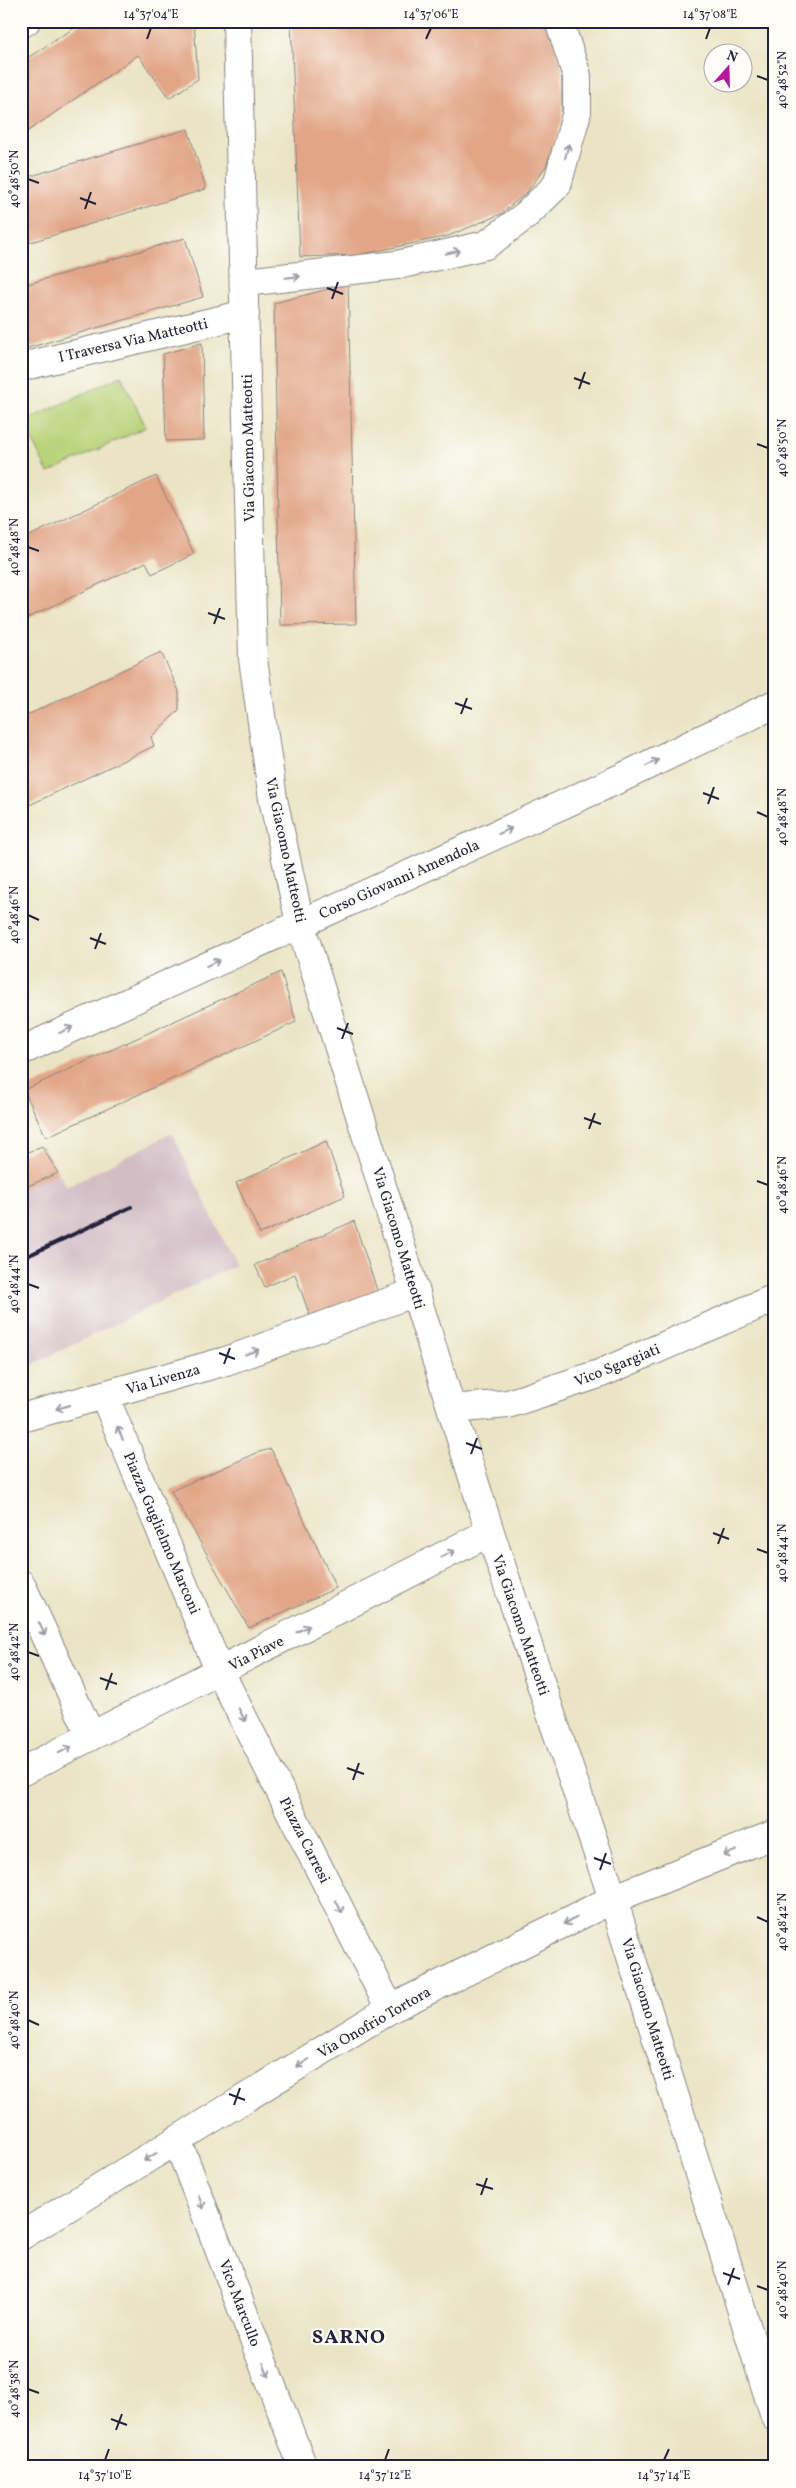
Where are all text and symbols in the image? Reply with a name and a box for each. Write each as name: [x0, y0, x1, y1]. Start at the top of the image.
text: 14°37'04"E: [123, 7, 179, 23]
text: 14°37'06"E: [404, 7, 458, 23]
text: 14°37'08"E: [683, 7, 737, 23]
north arrow: [704, 42, 754, 92]
text: N: [724, 47, 740, 68]
text: 40°48'52"N: [775, 51, 791, 109]
one-way arrow: [562, 144, 572, 160]
text: 40°48'50"N: [7, 150, 23, 208]
one-way arrow: [445, 247, 461, 257]
one-way arrow: [284, 272, 300, 282]
street label: I Traversa Via Matteotti: [56, 314, 210, 369]
street label: Via Giacomo Matteotti: [238, 374, 261, 522]
text: 40°48'50"N: [775, 419, 791, 477]
text: 40°48'48"N: [7, 518, 23, 576]
one-way arrow: [645, 758, 660, 768]
street label: Via Giacomo Matteotti: [259, 776, 310, 925]
text: 40°48'48"N: [775, 788, 791, 846]
one-way arrow: [497, 825, 512, 835]
street label: Corso Giovanni Amendola: [316, 835, 483, 925]
text: 40°48'46"N: [7, 886, 23, 944]
one-way arrow: [205, 957, 220, 967]
one-way arrow: [58, 1025, 73, 1035]
text: 40°48'46"N: [775, 1156, 791, 1214]
street label: Via Giacomo Matteotti: [366, 1165, 429, 1312]
text: 40°48'44"N: [7, 1254, 23, 1313]
street label: Vico Sgargiati: [572, 1340, 664, 1393]
one-way arrow: [244, 1347, 259, 1356]
street label: Via Livenza: [124, 1360, 203, 1401]
one-way arrow: [55, 1403, 71, 1412]
one-way arrow: [115, 1426, 125, 1441]
street label: Piazza Guglielmo Marconi: [117, 1449, 204, 1618]
text: 40°48'44"N: [775, 1523, 791, 1582]
one-way arrow: [440, 1549, 455, 1559]
street label: Via Giacomo Matteotti: [486, 1552, 554, 1699]
one-way arrow: [37, 1621, 47, 1636]
text: 40°48'42"N: [7, 1623, 23, 1681]
one-way arrow: [295, 1624, 310, 1633]
street label: Via Piave: [225, 1631, 288, 1677]
one-way arrow: [238, 1707, 247, 1722]
one-way arrow: [57, 1745, 72, 1755]
street label: Piazza Carresi: [273, 1794, 334, 1887]
one-way arrow: [723, 1849, 738, 1858]
text: 40°48'42"N: [775, 1893, 791, 1951]
one-way arrow: [335, 1899, 344, 1914]
one-way arrow: [563, 1917, 578, 1926]
street label: Via Giacomo Matteotti: [615, 1936, 678, 2083]
street label: Via Onofrio Tortora: [314, 1982, 435, 2064]
text: 40°48'40"N: [7, 1991, 23, 2049]
one-way arrow: [296, 2058, 310, 2068]
one-way arrow: [143, 2152, 157, 2162]
one-way arrow: [197, 2194, 206, 2209]
street label: Vico Marcullo: [212, 2257, 265, 2350]
text: 40°48'40"N: [775, 2261, 791, 2319]
district label: SARNO: [312, 2324, 386, 2352]
text: 40°48'38"N: [7, 2360, 23, 2418]
one-way arrow: [262, 2362, 271, 2377]
text: 14°37'10"E: [78, 2468, 132, 2484]
text: 14°37'12"E: [359, 2468, 411, 2484]
text: 14°37'14"E: [637, 2468, 691, 2484]

